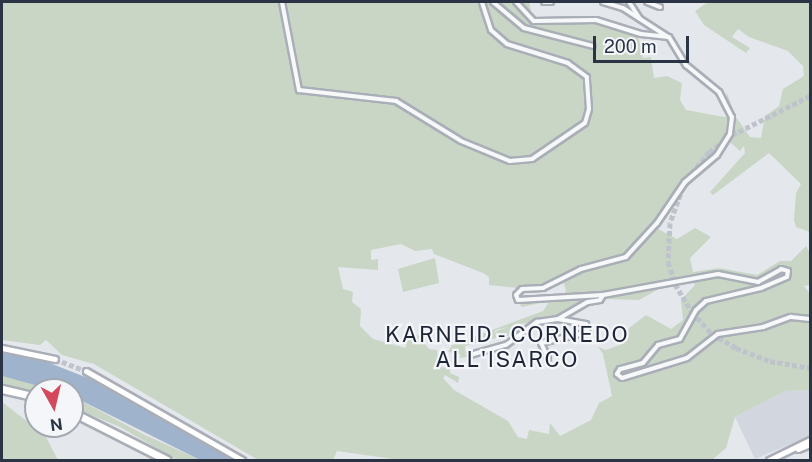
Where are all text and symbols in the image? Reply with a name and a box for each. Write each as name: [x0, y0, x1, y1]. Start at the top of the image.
scale bar: [596, 24, 692, 62]
text: 200 m: [604, 36, 657, 57]
district label: KARNEID - CORNEDO ALL'ISARCO: [382, 321, 632, 372]
north arrow: [24, 378, 84, 438]
text: N: [49, 414, 64, 435]

